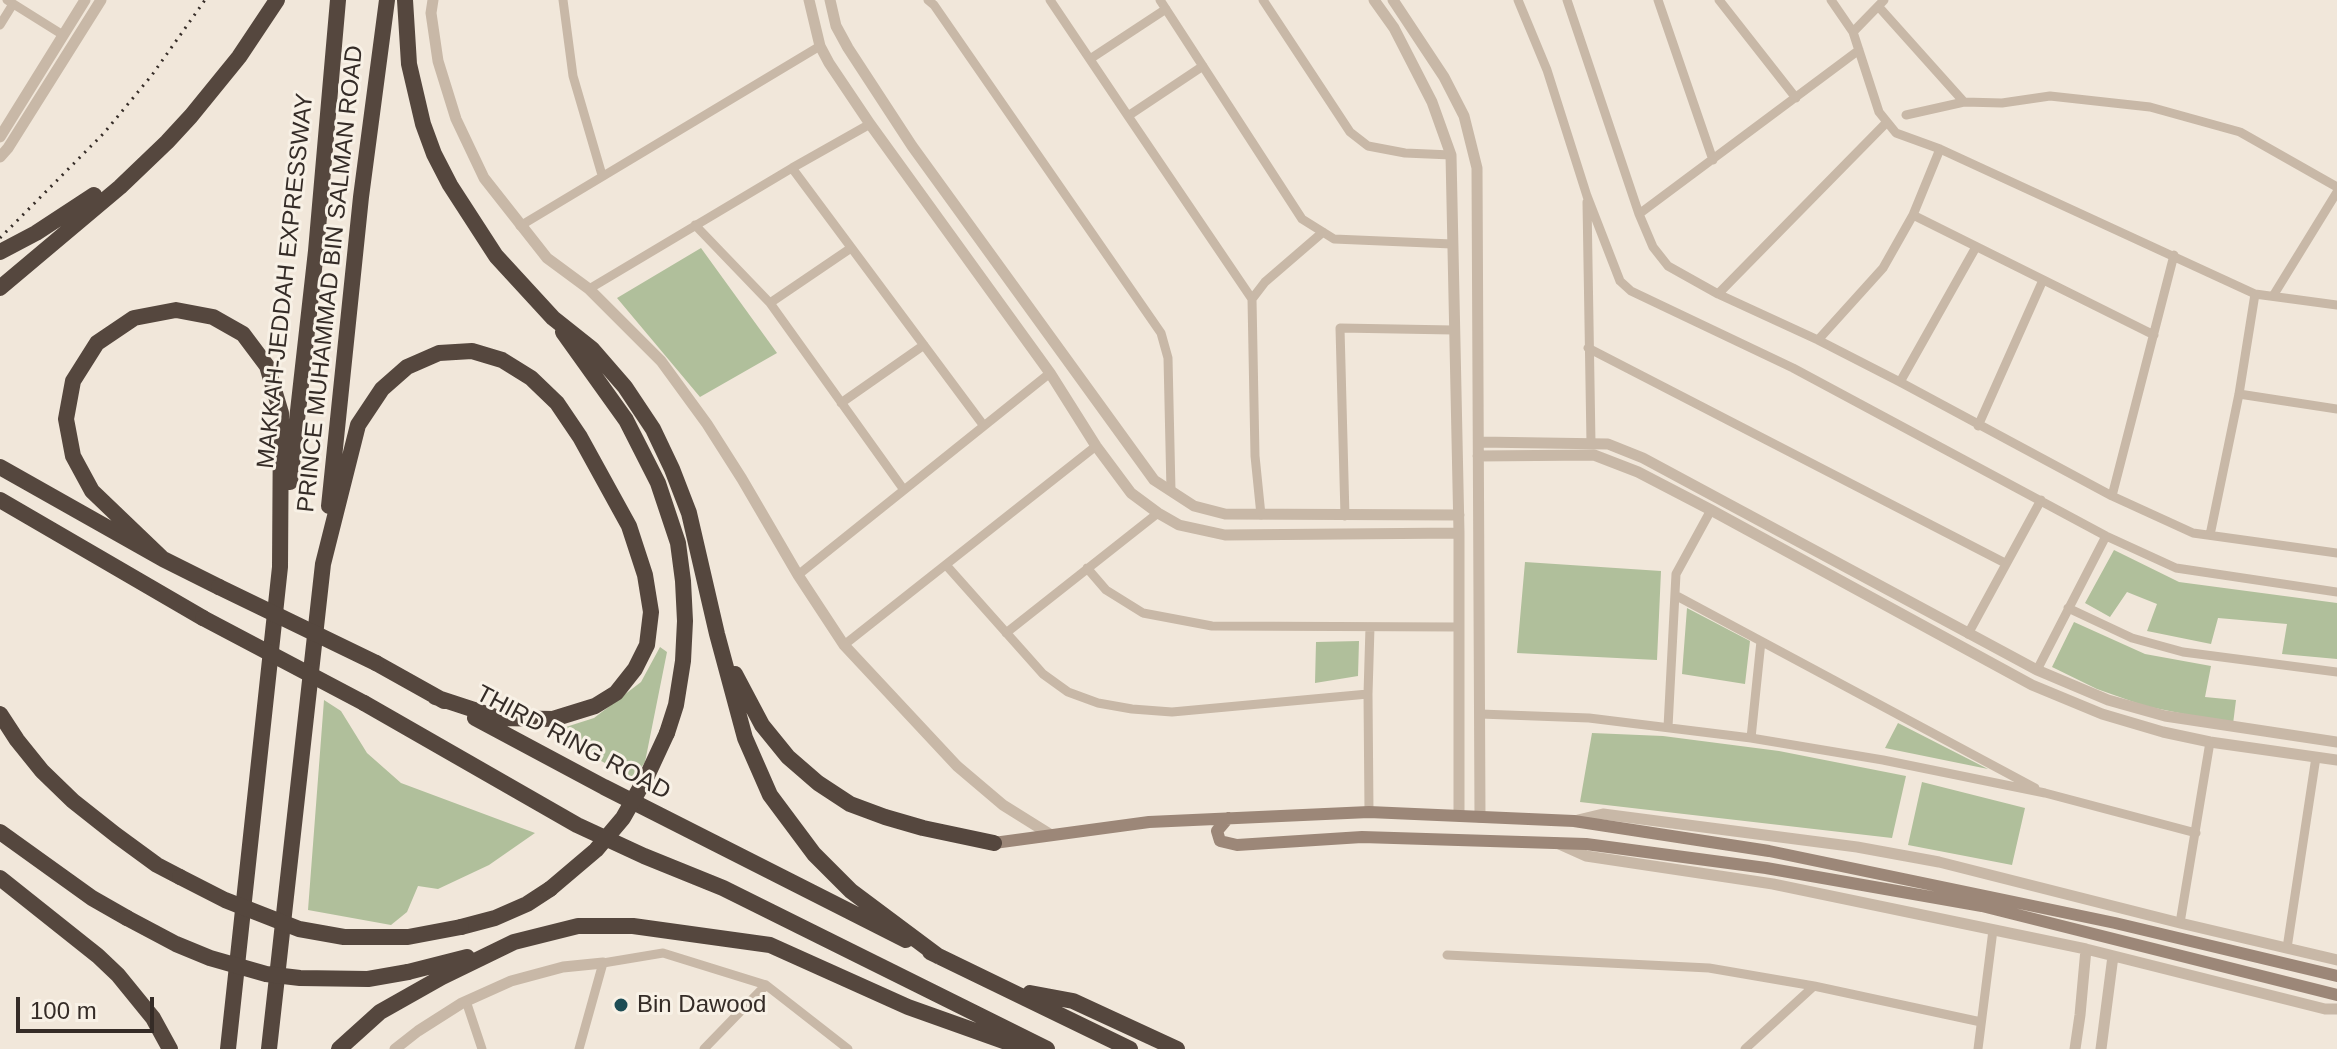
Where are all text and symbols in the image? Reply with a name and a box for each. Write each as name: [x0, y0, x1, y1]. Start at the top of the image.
street label: PRINCE MUHAMMAD BIN SALMAN ROAD: [292, 44, 370, 514]
street label: MAKKAH-JEDDAH EXPRESSWAY: [252, 92, 320, 470]
street label: THIRD RING ROAD: [471, 680, 675, 806]
scale bar: [20, 981, 158, 1031]
place label: Bin Dawood: [637, 991, 766, 1019]
marker: Bin Dawood: [612, 996, 630, 1014]
text: 100 m: [30, 997, 97, 1024]

